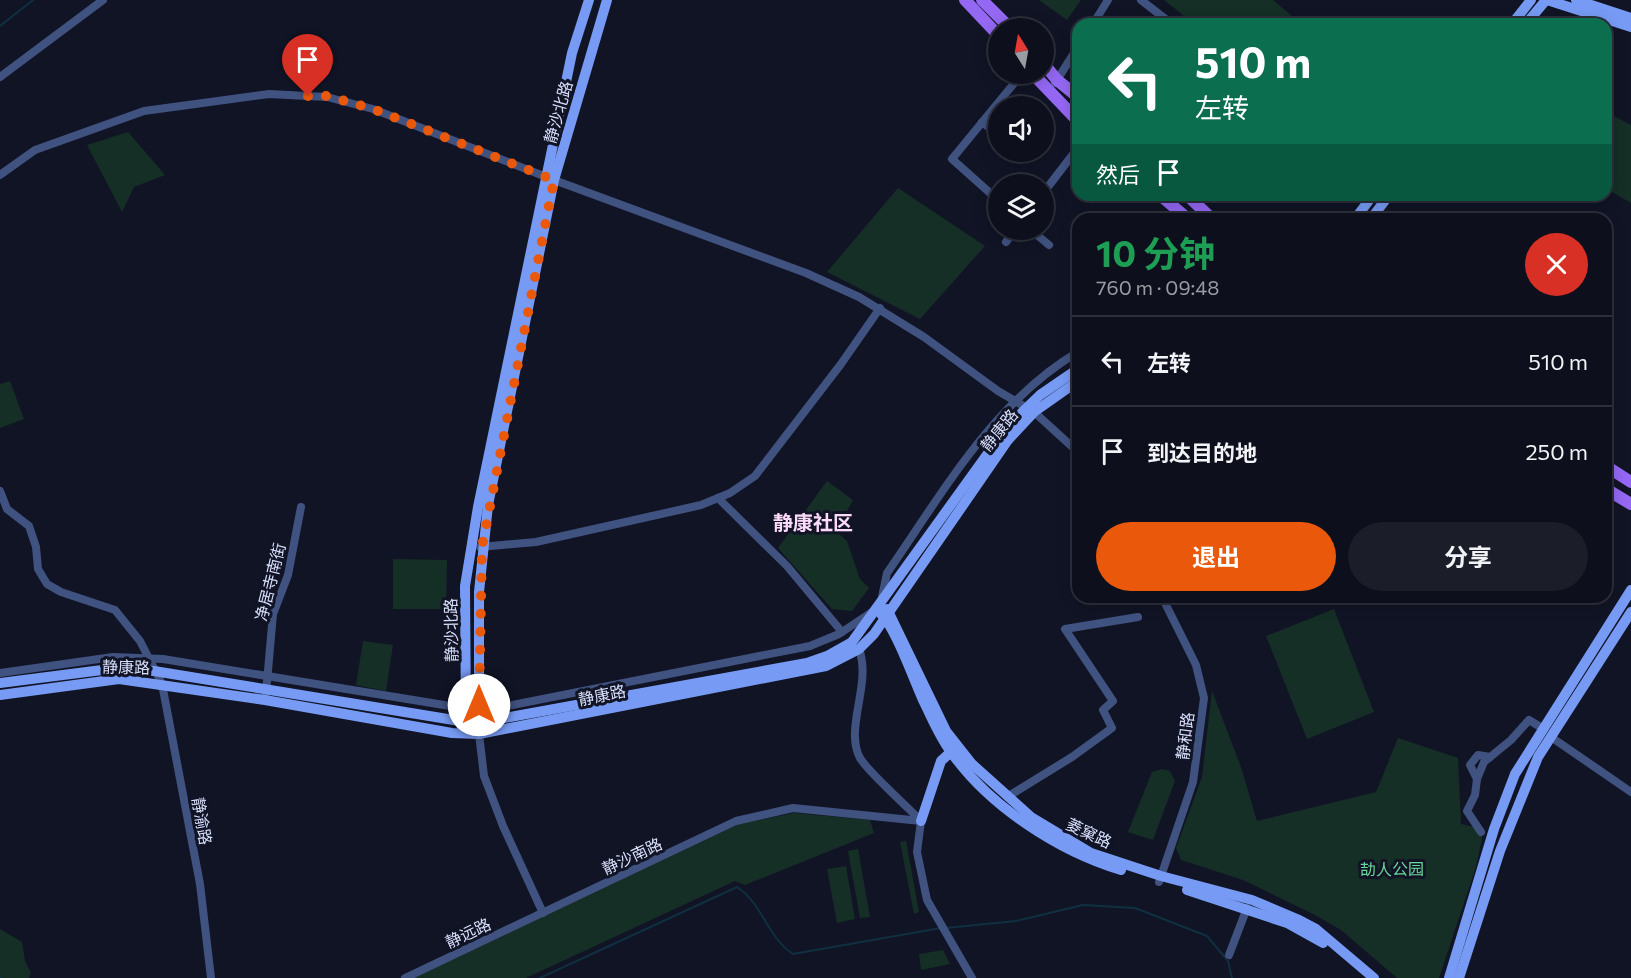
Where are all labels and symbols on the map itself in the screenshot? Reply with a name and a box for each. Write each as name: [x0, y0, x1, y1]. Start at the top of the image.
north arrow: [988, 18, 1054, 84]
pin: [282, 34, 333, 96]
street label: 静沙北路: [540, 78, 575, 145]
street label: 静康路: [976, 405, 1021, 454]
district label: 静康社区: [773, 510, 853, 534]
street label: 净居寺南街: [251, 541, 288, 623]
street label: 静沙北路: [440, 598, 461, 662]
street label: 静康路: [102, 657, 150, 676]
position arrow: [447, 673, 511, 737]
street label: 静康路: [577, 681, 627, 708]
street label: 静和路: [1172, 711, 1197, 761]
street label: 静渝路: [189, 796, 216, 846]
street label: 菱窠路: [1063, 814, 1115, 851]
street label: 静沙南路: [599, 833, 665, 878]
park label: 劼人公园: [1360, 859, 1424, 878]
street label: 静远路: [442, 914, 494, 951]

